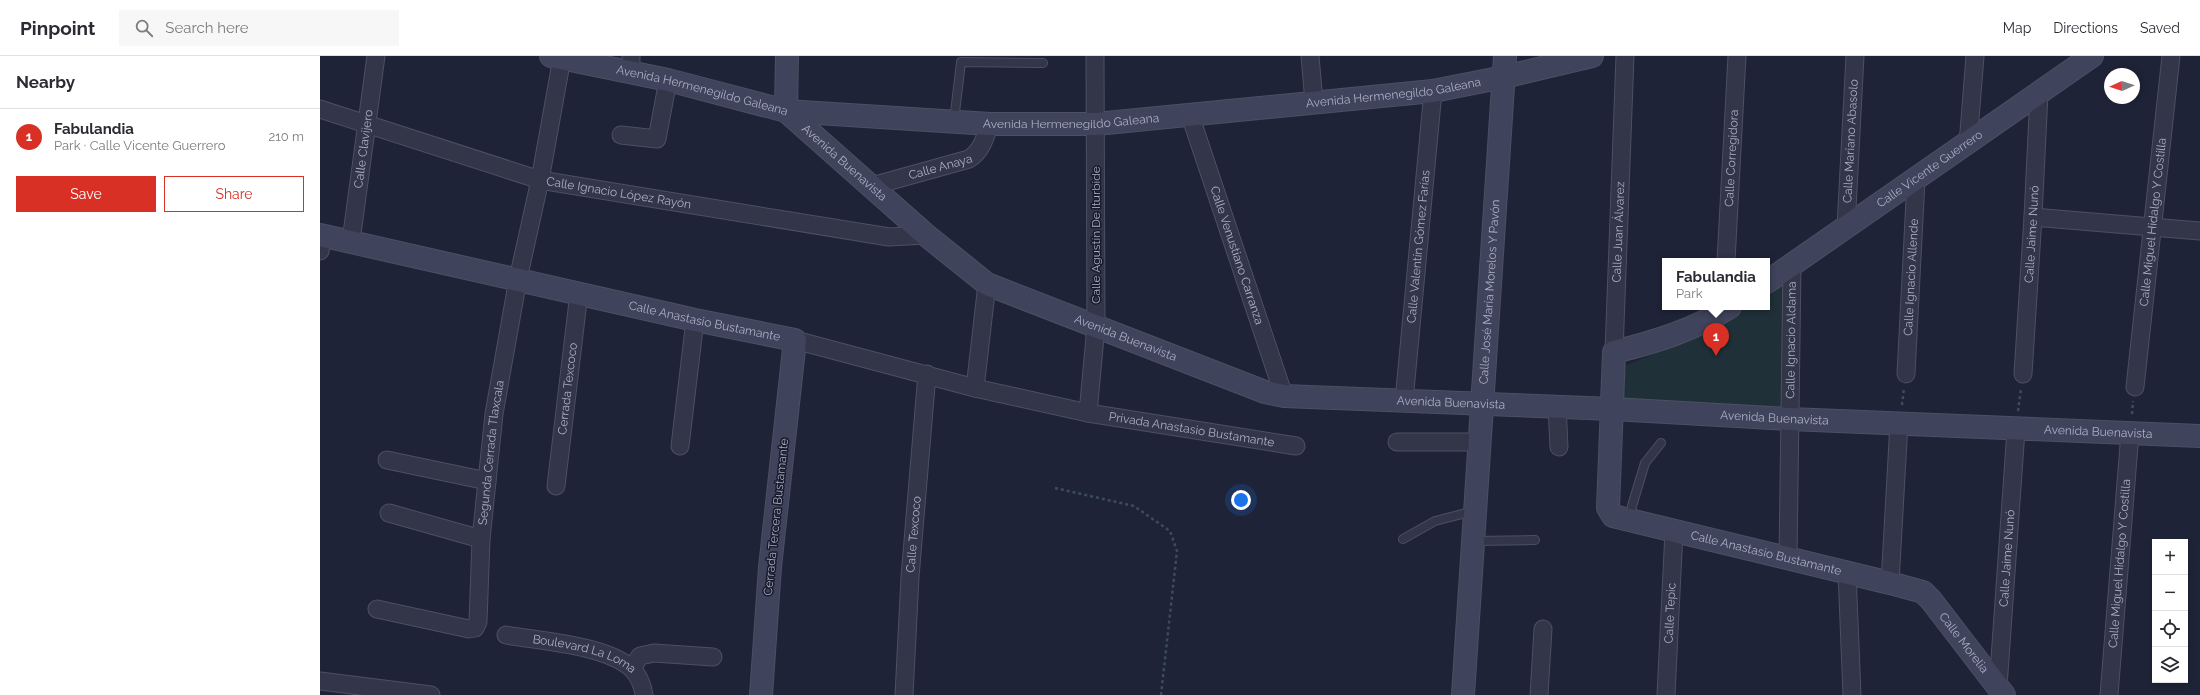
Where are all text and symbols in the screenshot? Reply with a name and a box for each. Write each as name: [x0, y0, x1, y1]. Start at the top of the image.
search box: [119, 10, 399, 46]
text: Pinpoint: [20, 17, 95, 39]
icon: search: [133, 17, 155, 39]
text: Search here: [165, 19, 249, 37]
text: Map: [2003, 20, 2031, 36]
text: Directions: [2053, 20, 2118, 36]
text: Saved: [2140, 20, 2180, 36]
street label: Avenida Hermenegildo Galeana: [615, 63, 789, 118]
north arrow: [2104, 68, 2140, 104]
text: Nearby: [16, 72, 75, 92]
street label: Avenida Hermenegildo Galeana: [1305, 75, 1482, 110]
street label: Calle Mariano Abasolo: [1840, 79, 1861, 203]
street label: Calle Clavijero: [351, 109, 376, 189]
street label: Calle Corregidora: [1722, 109, 1741, 207]
street label: Avenida Hermenegildo Galeana: [983, 111, 1160, 131]
text: Fabulandia: [54, 120, 134, 138]
street label: Avenida Buenavista: [799, 121, 890, 204]
street label: Calle Vicente Guerrero: [1874, 127, 1985, 211]
text: 1: [26, 129, 32, 144]
text: 210 m: [268, 129, 304, 144]
street label: Calle Miguel Hidalgo Y Costilla: [2137, 137, 2169, 307]
text: Park · Calle Vicente Guerrero: [54, 138, 226, 153]
street label: Calle Anaya: [907, 151, 974, 182]
street label: Calle Agustín De Iturbide: [1089, 166, 1103, 304]
street label: Calle Valentín Gómez Farías: [1404, 169, 1433, 324]
street label: Calle Ignacio López Rayón: [545, 174, 692, 212]
button: Save: [16, 176, 156, 212]
button: Share: [164, 176, 304, 212]
street label: Calle Juan Álvarez: [1610, 181, 1627, 283]
street label: Calle Venustiano Carranza: [1207, 184, 1267, 326]
street label: Calle Jaime Nunó: [2022, 185, 2042, 283]
street label: Calle José María Morelos Y Pavón: [1476, 199, 1503, 385]
street label: Calle Ignacio Allende: [1901, 218, 1921, 336]
popup: [1662, 258, 1770, 310]
text: Fabulandia: [1676, 268, 1756, 286]
street label: Calle Ignacio Aldama: [1783, 281, 1799, 399]
text: Park: [1676, 286, 1703, 301]
street label: Calle Anastasio Bustamante: [627, 298, 782, 344]
street label: Avenida Buenavista: [1072, 312, 1179, 364]
pin: 1: [1703, 323, 1729, 356]
street label: Cerrada Texcoco: [555, 342, 580, 436]
street label: Segunda Cerrada Tlaxcala: [475, 379, 507, 526]
street label: Avenida Buenavista: [1396, 393, 1505, 412]
street label: Avenida Buenavista: [1720, 408, 1829, 428]
street label: Privada Anastasio Bustamante: [1108, 409, 1275, 449]
street label: Avenida Buenavista: [2044, 423, 2153, 441]
street label: Cerrada Tercera Bustamante: [761, 438, 791, 596]
street label: Calle Miguel Hidalgo Y Costilla: [2106, 478, 2133, 648]
your location: [1231, 490, 1251, 510]
street label: Calle Texcoco: [903, 495, 924, 573]
street label: Calle Jaime Nunó: [1997, 509, 2017, 608]
street label: Calle Anastasio Bustamante: [1689, 528, 1843, 578]
map controls: [2152, 539, 2188, 683]
button: +: [2152, 539, 2188, 575]
button: −: [2152, 575, 2188, 611]
street label: Calle Tepic: [1662, 582, 1678, 644]
street label: Calle Morelia: [1936, 610, 1992, 676]
button: locate: [2152, 611, 2188, 647]
street label: Boulevard La Loma: [532, 632, 639, 676]
button: layers: [2152, 647, 2188, 683]

